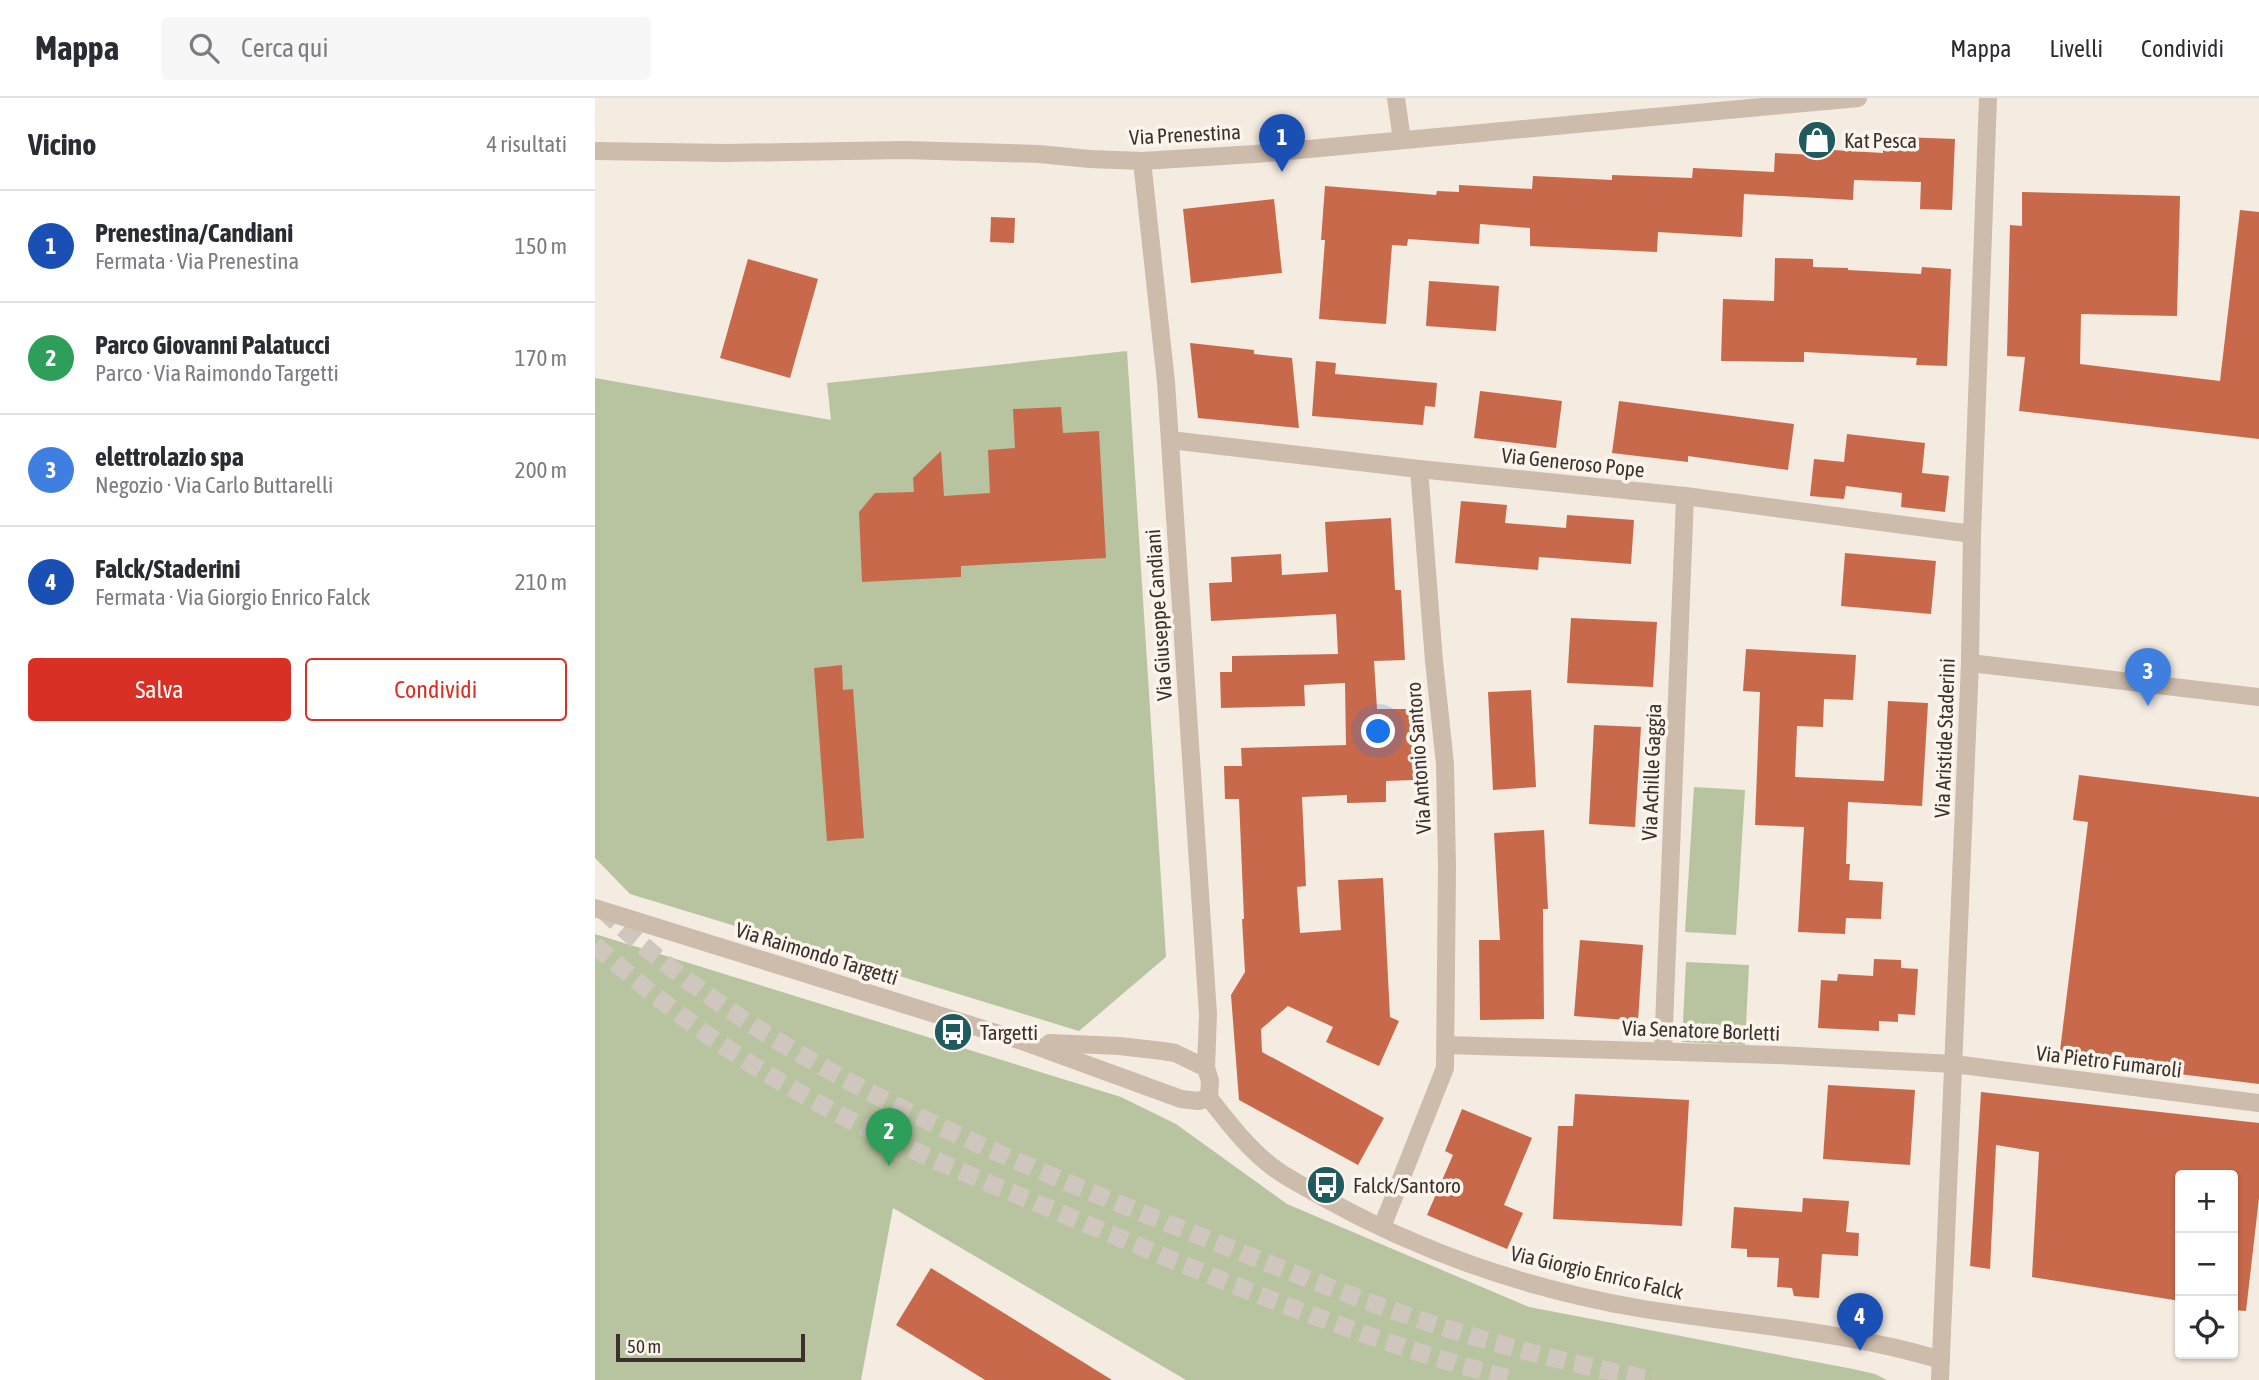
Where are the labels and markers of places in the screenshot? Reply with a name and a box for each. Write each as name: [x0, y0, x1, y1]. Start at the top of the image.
pin: 1: [1259, 114, 1305, 172]
shop icon: Kat Pesca: [1796, 119, 1838, 161]
place label: Kat Pesca: [1844, 128, 1917, 152]
pin: 3: [2125, 648, 2171, 706]
bus stop icon: Targetti: [932, 1011, 974, 1053]
place label: Targetti: [980, 1020, 1038, 1044]
pin: 2: [866, 1108, 912, 1166]
bus stop icon: Falck/Santoro: [1305, 1164, 1347, 1206]
place label: Falck/Santoro: [1353, 1173, 1461, 1197]
pin: 4: [1837, 1293, 1883, 1351]

